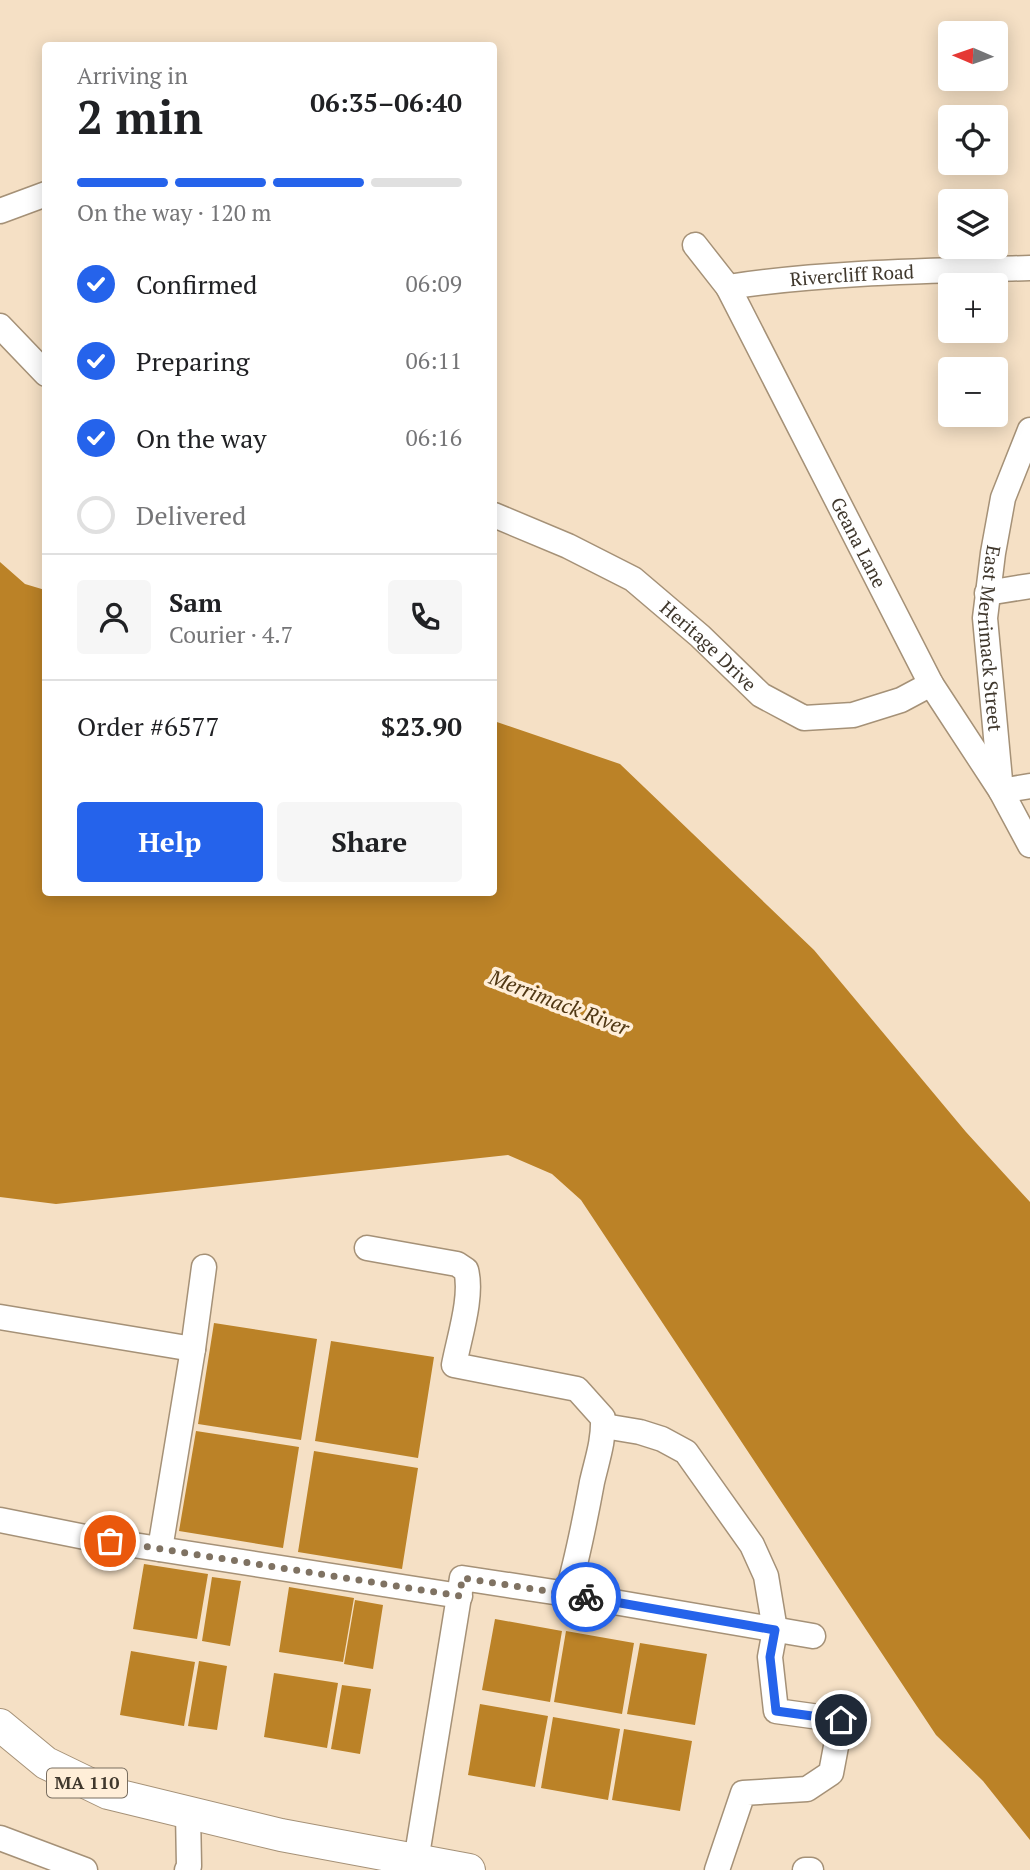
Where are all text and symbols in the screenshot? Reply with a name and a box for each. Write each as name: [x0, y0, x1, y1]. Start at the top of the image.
north arrow: [938, 21, 1008, 91]
map controls: [938, 21, 1008, 427]
text: Arriving in: [77, 60, 188, 91]
text: 06:35–06:40: [310, 85, 462, 119]
text: 2 min: [77, 86, 203, 147]
button: locate: [938, 105, 1008, 175]
button: layers: [938, 189, 1008, 259]
text: On the way · 120 m: [77, 197, 271, 228]
street label: Rivercliff Road: [789, 258, 915, 291]
icon: check: [77, 265, 115, 303]
text: Confirmed: [136, 267, 257, 301]
text: 06:09: [405, 268, 462, 299]
button: +: [938, 273, 1008, 343]
icon: check: [77, 342, 115, 380]
text: Preparing: [136, 344, 249, 378]
text: 06:11: [405, 345, 462, 376]
button: −: [938, 357, 1008, 427]
icon: check: [77, 419, 115, 457]
text: On the way: [136, 421, 267, 455]
text: 06:16: [405, 422, 462, 453]
street label: Geana Lane: [826, 493, 893, 592]
text: Delivered: [136, 498, 246, 532]
street label: East Merrimack Street: [973, 543, 1008, 733]
button: person: [77, 580, 151, 654]
button: phone: [388, 580, 462, 654]
text: Sam: [169, 585, 222, 619]
street label: Heritage Drive: [655, 595, 762, 696]
text: Courier · 4.7: [169, 619, 293, 650]
text: Order #6577: [77, 709, 219, 743]
text: $23.90: [381, 709, 462, 743]
button: Help: [77, 802, 263, 882]
button: Share: [277, 802, 462, 882]
water label: Merrimack River: [485, 962, 634, 1042]
pin: [80, 1511, 140, 1571]
icon: bag: [91, 1522, 129, 1560]
courier: [551, 1562, 621, 1632]
icon: bike: [567, 1578, 605, 1616]
pin: [811, 1690, 871, 1750]
icon: home: [822, 1701, 860, 1739]
road number: MA 110: [47, 1768, 127, 1798]

